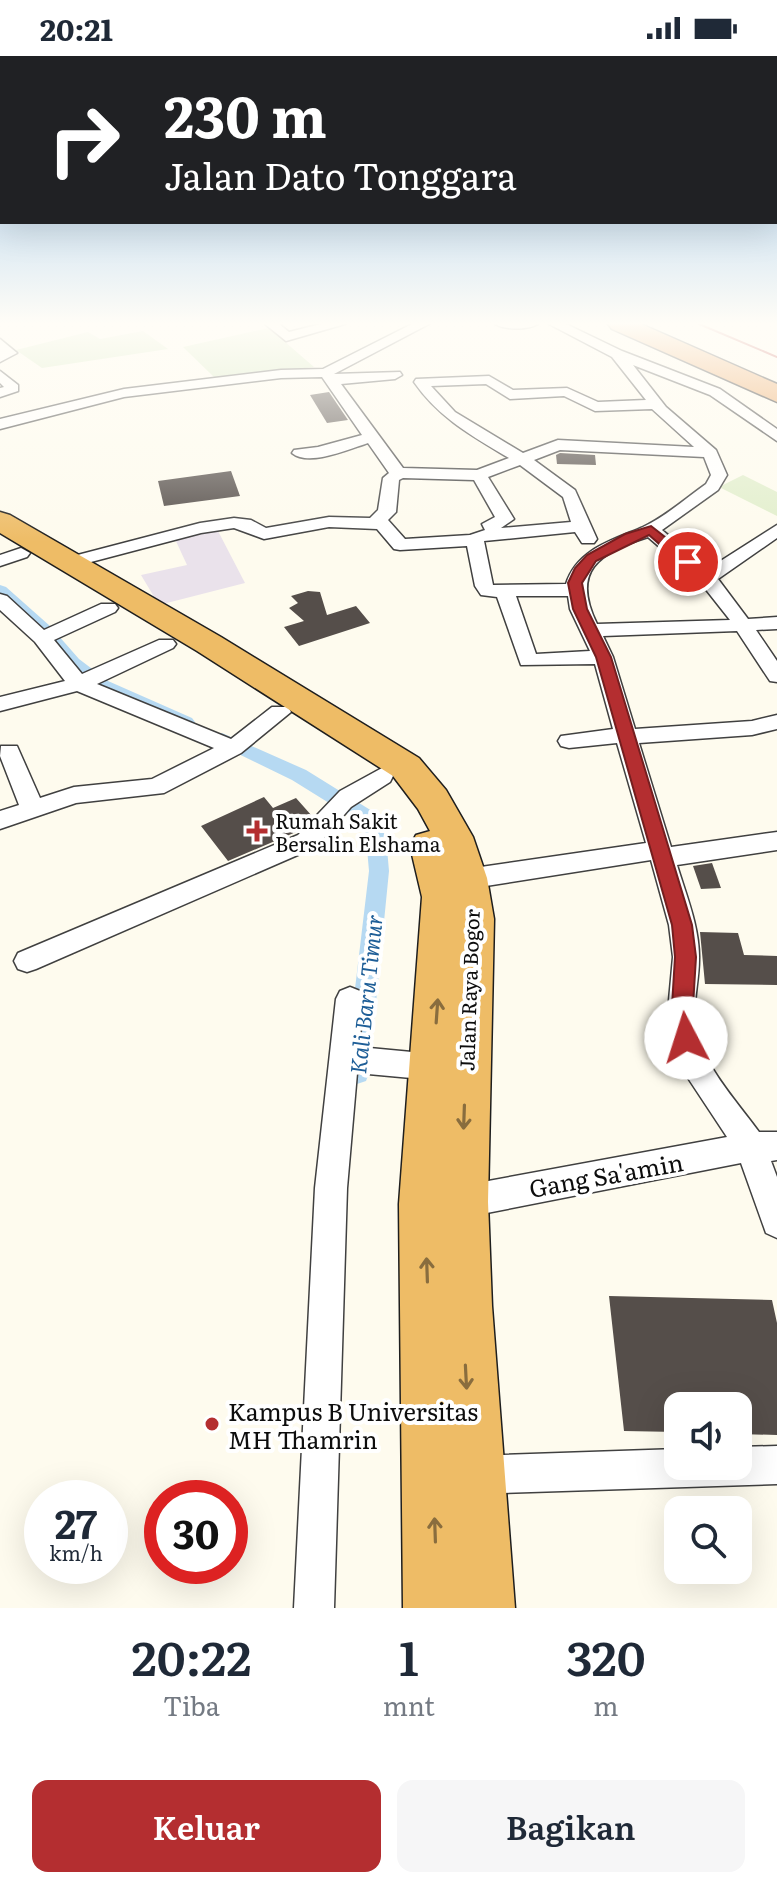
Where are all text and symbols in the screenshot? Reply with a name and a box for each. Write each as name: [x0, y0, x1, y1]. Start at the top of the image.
text: 20:21: [40, 6, 113, 50]
text: 230 m: [164, 72, 327, 155]
icon: right: [32, 88, 136, 192]
text: Jalan Dato Tonggara: [164, 148, 517, 201]
pin: [654, 528, 722, 596]
icon: arrive: [666, 540, 710, 584]
place label: Rumah Sakit Bersalin Elshama: [275, 805, 441, 858]
marker: Rumah Sakit Bersalin Elshama: [246, 820, 268, 842]
street label: Jalan Raya Bogor: [450, 908, 486, 1072]
water label: Kali Baru Timur: [340, 913, 390, 1075]
position arrow: [644, 996, 728, 1080]
one-way arrow: [430, 998, 445, 1024]
one-way arrow: [457, 1103, 472, 1130]
street label: Gang Sa'amin: [526, 1143, 686, 1205]
one-way arrow: [420, 1257, 435, 1284]
one-way arrow: [459, 1363, 474, 1390]
map controls: [664, 1392, 752, 1584]
button: sound: [664, 1392, 752, 1480]
place label: Kampus B Universitas MH Thamrin: [228, 1393, 478, 1456]
marker: Kampus B Universitas MH Thamrin: [203, 1415, 221, 1433]
speed limit sign: 30: [144, 1480, 248, 1584]
text: 27: [55, 1492, 97, 1551]
button: search: [664, 1496, 752, 1584]
one-way arrow: [427, 1517, 443, 1544]
text: km/h: [49, 1537, 103, 1567]
text: 20:22: [131, 1620, 251, 1691]
text: 1: [399, 1620, 419, 1691]
text: 320: [566, 1620, 646, 1691]
text: Tiba: [163, 1685, 220, 1724]
text: mnt: [383, 1685, 435, 1724]
text: m: [593, 1685, 618, 1724]
button: Keluar: [32, 1780, 381, 1872]
button: Bagikan: [397, 1780, 745, 1872]

